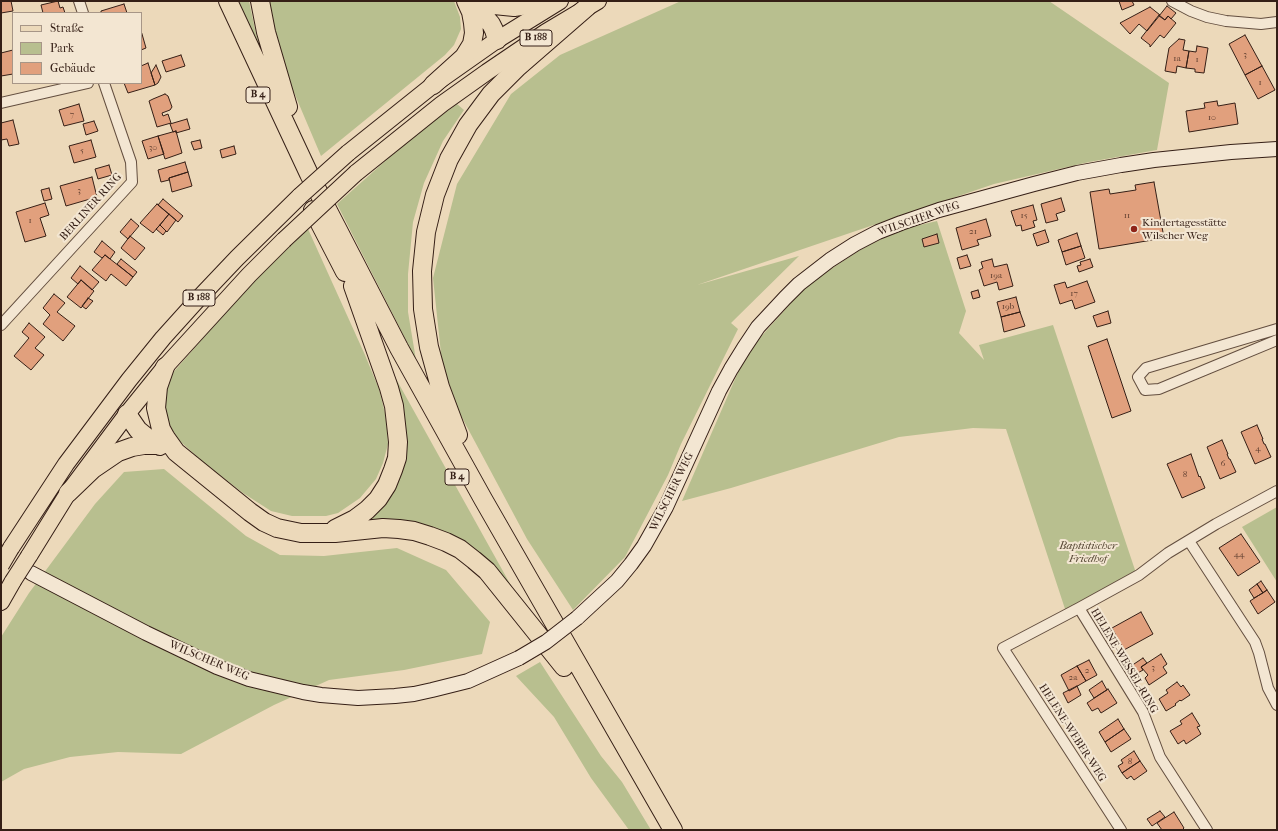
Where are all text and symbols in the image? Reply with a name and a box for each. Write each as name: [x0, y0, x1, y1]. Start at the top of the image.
legend: [12, 12, 142, 84]
text: Straße: [50, 21, 84, 35]
road number: B 188: [520, 30, 552, 46]
text: Park: [50, 41, 74, 55]
house number: 3: [1243, 50, 1247, 60]
house number: 1a: [1173, 54, 1181, 64]
house number: 1: [1195, 55, 1199, 65]
text: Gebäude: [50, 61, 95, 75]
house number: 1: [1258, 78, 1262, 88]
road number: B 4: [246, 87, 270, 103]
house number: 7: [70, 110, 74, 120]
house number: 10: [1208, 113, 1216, 123]
house number: 30: [149, 143, 157, 153]
house number: 5: [80, 146, 84, 156]
street label: BERLINER RING: [57, 170, 125, 244]
house number: 3: [77, 186, 81, 196]
street label: WILSCHER WEG: [876, 199, 962, 239]
house number: 15: [1020, 211, 1028, 221]
house number: 11: [1124, 211, 1130, 221]
house number: 1: [28, 216, 32, 226]
place label: Kindertagesstätte Wilscher Weg: [1142, 216, 1227, 242]
marker: Kindertagesstätte Wilscher Weg: [1129, 224, 1139, 234]
house number: 21: [969, 227, 977, 237]
house number: 19a: [990, 271, 1002, 281]
house number: 17: [1070, 289, 1078, 299]
road number: B 188: [183, 290, 215, 306]
house number: 19b: [1002, 302, 1014, 312]
house number: 4: [1255, 444, 1261, 454]
street label: WILSCHER WEG: [647, 451, 697, 533]
house number: 6: [1221, 459, 1225, 469]
road number: B 4: [445, 469, 469, 485]
house number: 8: [1183, 470, 1187, 480]
park label: Baptistischer Friedhof: [1059, 539, 1117, 565]
house number: 44: [1234, 550, 1244, 560]
street label: HELENE-WESSEL-RING: [1087, 606, 1161, 716]
street label: WILSCHER WEG: [167, 638, 251, 684]
house number: 3: [1151, 663, 1155, 673]
house number: 2: [1085, 666, 1089, 676]
house number: 2a: [1069, 673, 1077, 683]
street label: HELENE-WEBER-WEG: [1035, 682, 1109, 784]
house number: 8: [1128, 757, 1132, 767]

